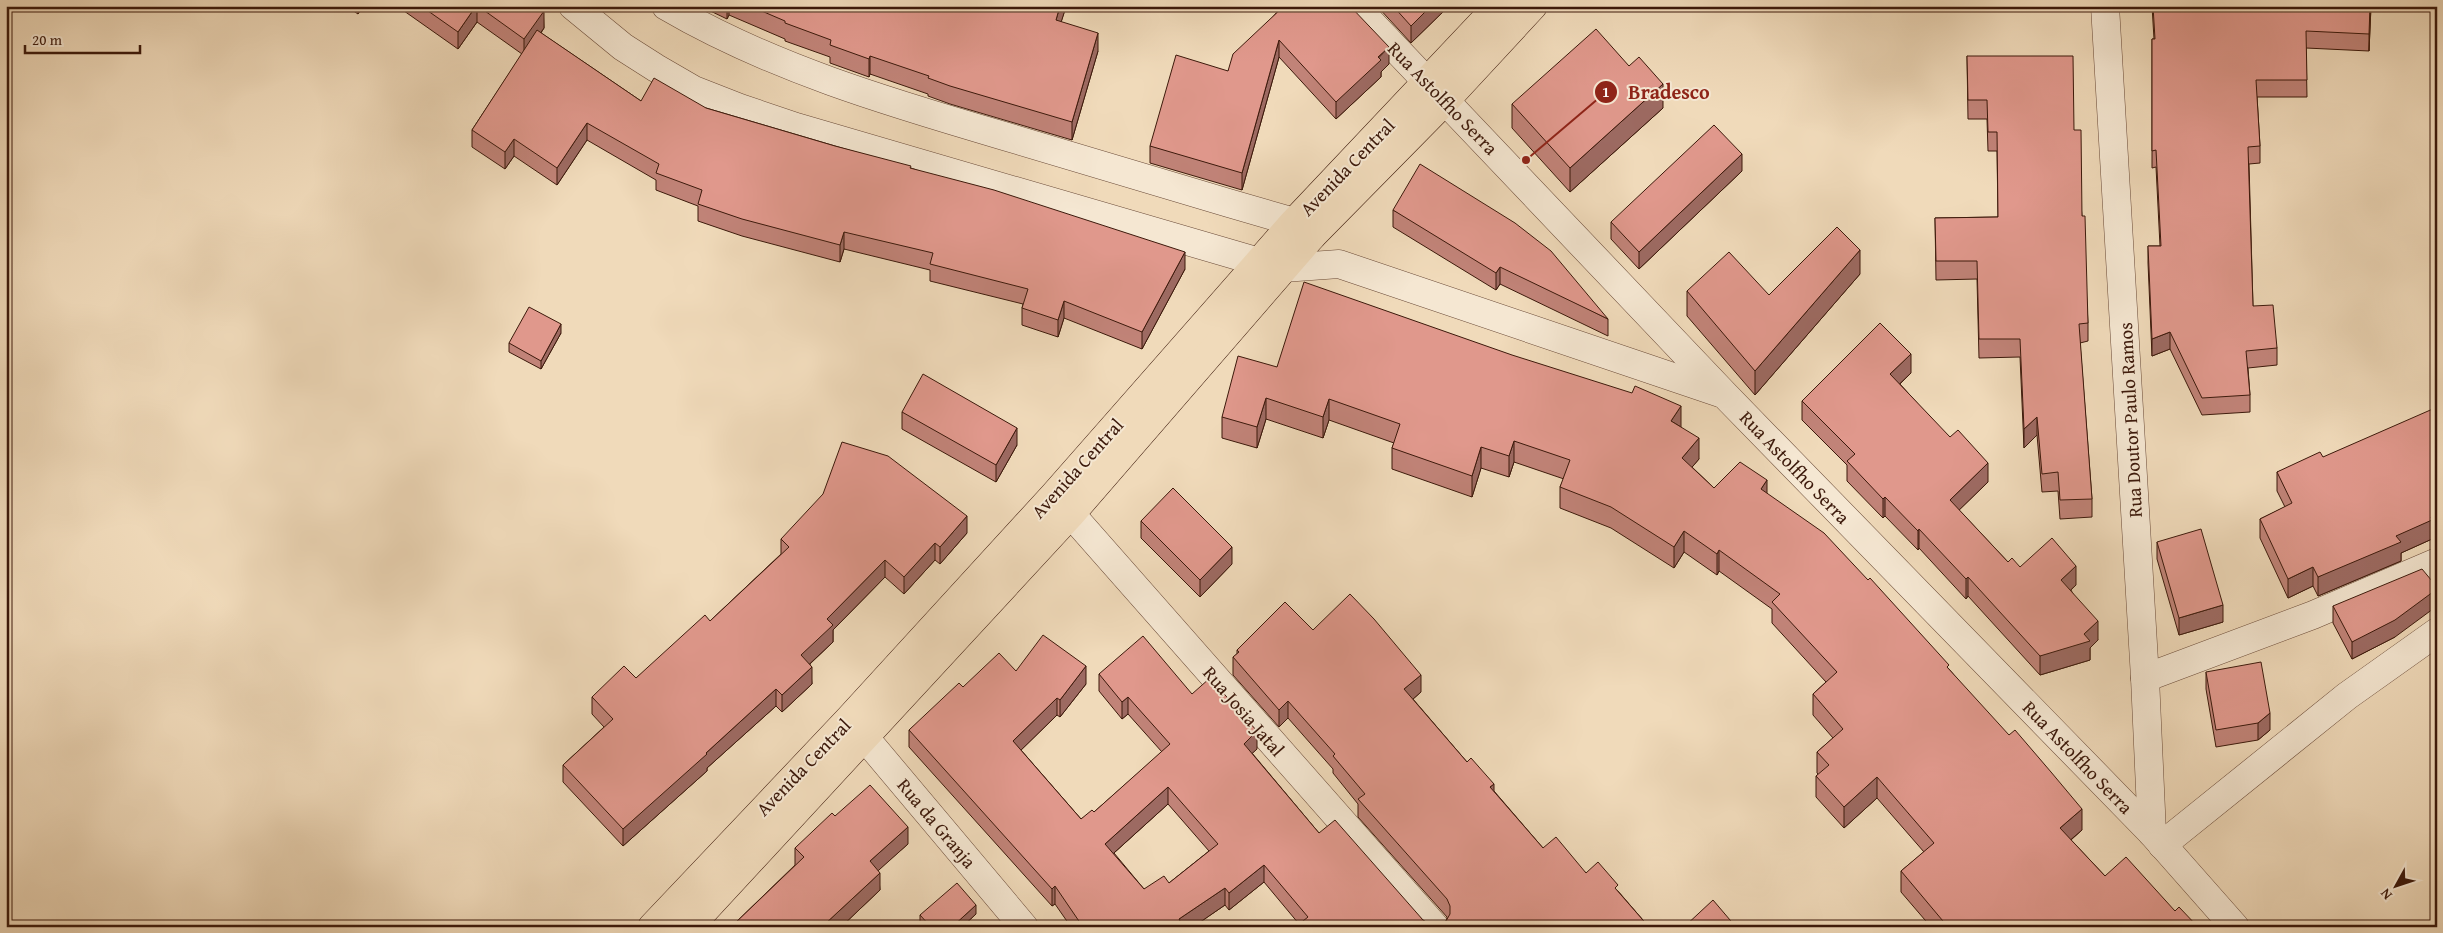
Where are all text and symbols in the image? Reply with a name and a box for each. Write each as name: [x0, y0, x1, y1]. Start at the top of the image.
scale bar: [25, 22, 140, 54]
text: 20 m: [32, 29, 63, 50]
street label: Rua Astolfho Serra: [1381, 35, 1505, 161]
callout: Bradesco: [1594, 75, 1720, 110]
text: Bradesco: [1628, 77, 1710, 106]
text: 1: [1602, 81, 1610, 102]
street label: Avenida Central: [1293, 112, 1401, 222]
street label: Rua Doutor Paulo Ramos: [2111, 322, 2149, 518]
street label: Rua Astolfho Serra: [1733, 404, 1857, 530]
street label: Avenida Central: [1024, 412, 1130, 524]
street label: Rua Josia Jatal: [1197, 660, 1291, 762]
street label: Rua Astolfho Serra: [2016, 694, 2140, 820]
street label: Avenida Central: [749, 712, 857, 822]
street label: Rua da Granja: [891, 772, 983, 874]
north arrow: [2370, 860, 2420, 910]
text: N: [2375, 884, 2397, 904]

